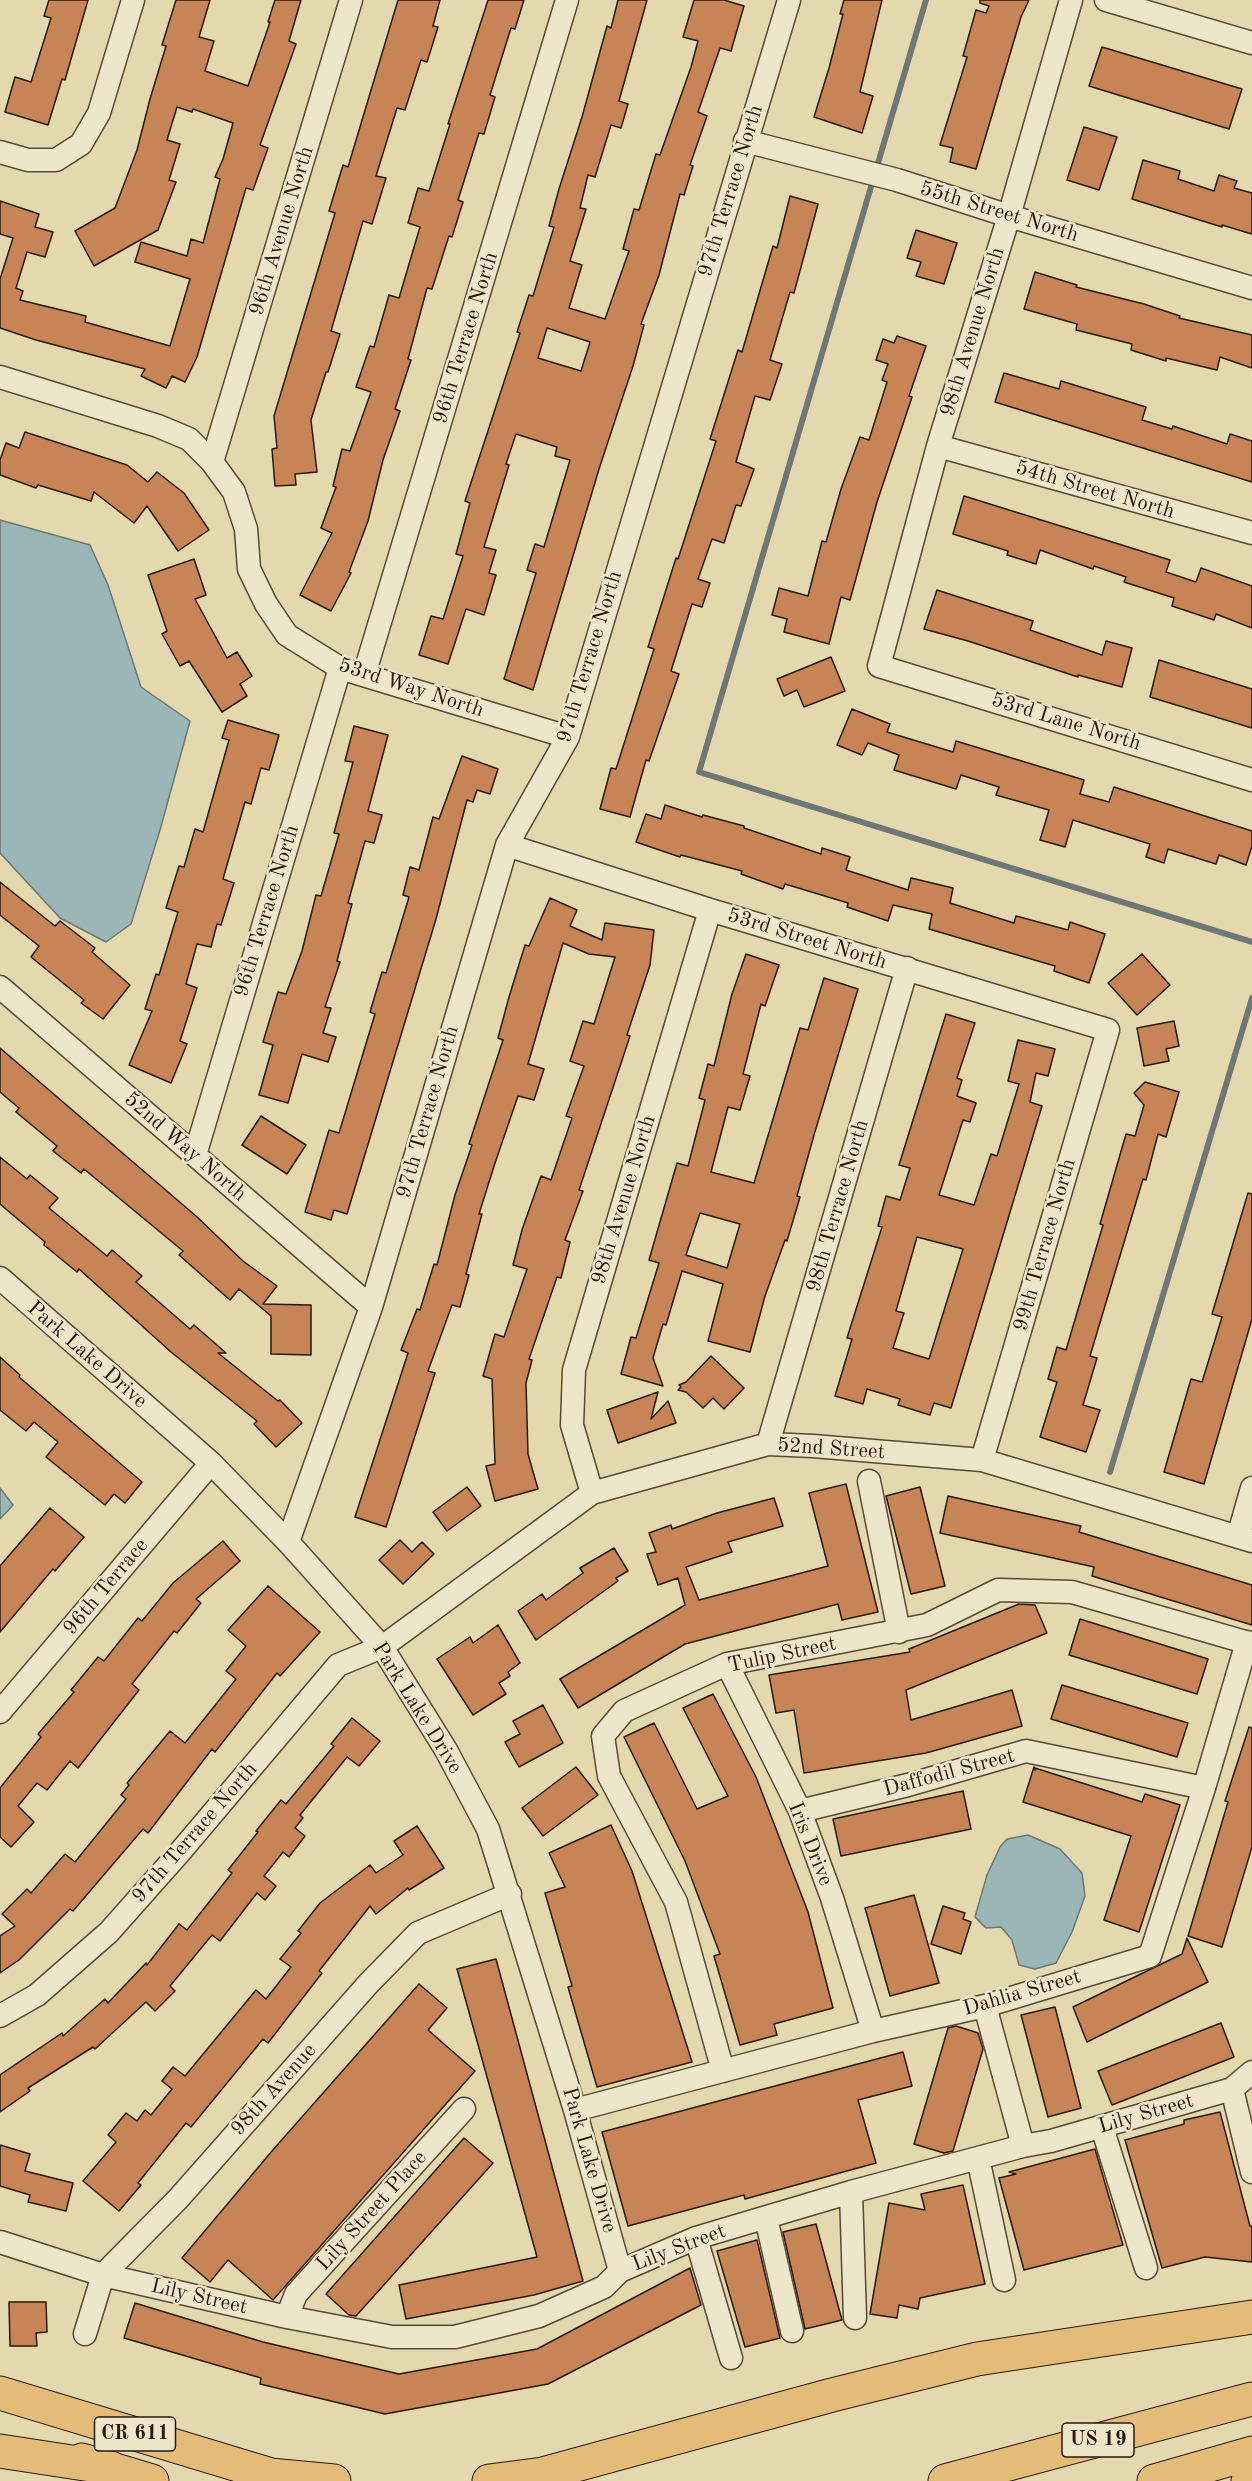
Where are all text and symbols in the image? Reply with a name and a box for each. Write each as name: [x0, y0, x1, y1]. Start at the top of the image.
street label: 97th Terrace North: [693, 102, 769, 280]
street label: 96th Avenue North: [244, 143, 320, 319]
street label: 55th Street North: [917, 176, 1081, 248]
street label: 98th Avenue North: [935, 244, 1011, 420]
street label: 96th Terrace North: [428, 249, 504, 427]
street label: 54th Street North: [1012, 455, 1178, 525]
street label: 97th Terrace North: [552, 568, 628, 746]
street label: 53rd Way North: [335, 653, 487, 723]
street label: 53rd Lane North: [988, 687, 1144, 757]
street label: 96th Terrace North: [229, 822, 305, 1000]
street label: 53rd Street North: [724, 903, 890, 975]
street label: 97th Terrace North: [391, 1023, 465, 1201]
street label: 52nd Way North: [119, 1087, 251, 1207]
street label: 98th Avenue North: [586, 1112, 662, 1288]
street label: 98th Terrace North: [801, 1117, 875, 1295]
street label: 99th Terrace North: [1008, 1156, 1082, 1334]
street label: Park Lake Drive: [22, 1296, 152, 1414]
street label: 52nd Street: [776, 1433, 886, 1465]
street label: 96th Terrace: [58, 1533, 154, 1641]
street label: Tulip Street: [726, 1631, 838, 1679]
street label: Park Lake Drive: [366, 1638, 468, 1778]
street label: Daffodil Street: [881, 1743, 1017, 1803]
street label: 97th Terrace North: [127, 1757, 263, 1909]
street label: Iris Drive: [782, 1798, 838, 1890]
street label: Dahlia Street: [960, 1964, 1084, 2022]
street label: 98th Avenue: [226, 2039, 322, 2141]
street label: Park Lake Drive: [556, 2084, 622, 2236]
street label: Lily Street: [1095, 2088, 1197, 2140]
street label: Lily Street Place: [311, 2146, 433, 2276]
street label: Lily Street: [629, 2219, 729, 2277]
street label: Lily Street: [148, 2274, 250, 2320]
road number: CR 611: [94, 2417, 176, 2451]
road number: US 19: [1062, 2423, 1134, 2457]

